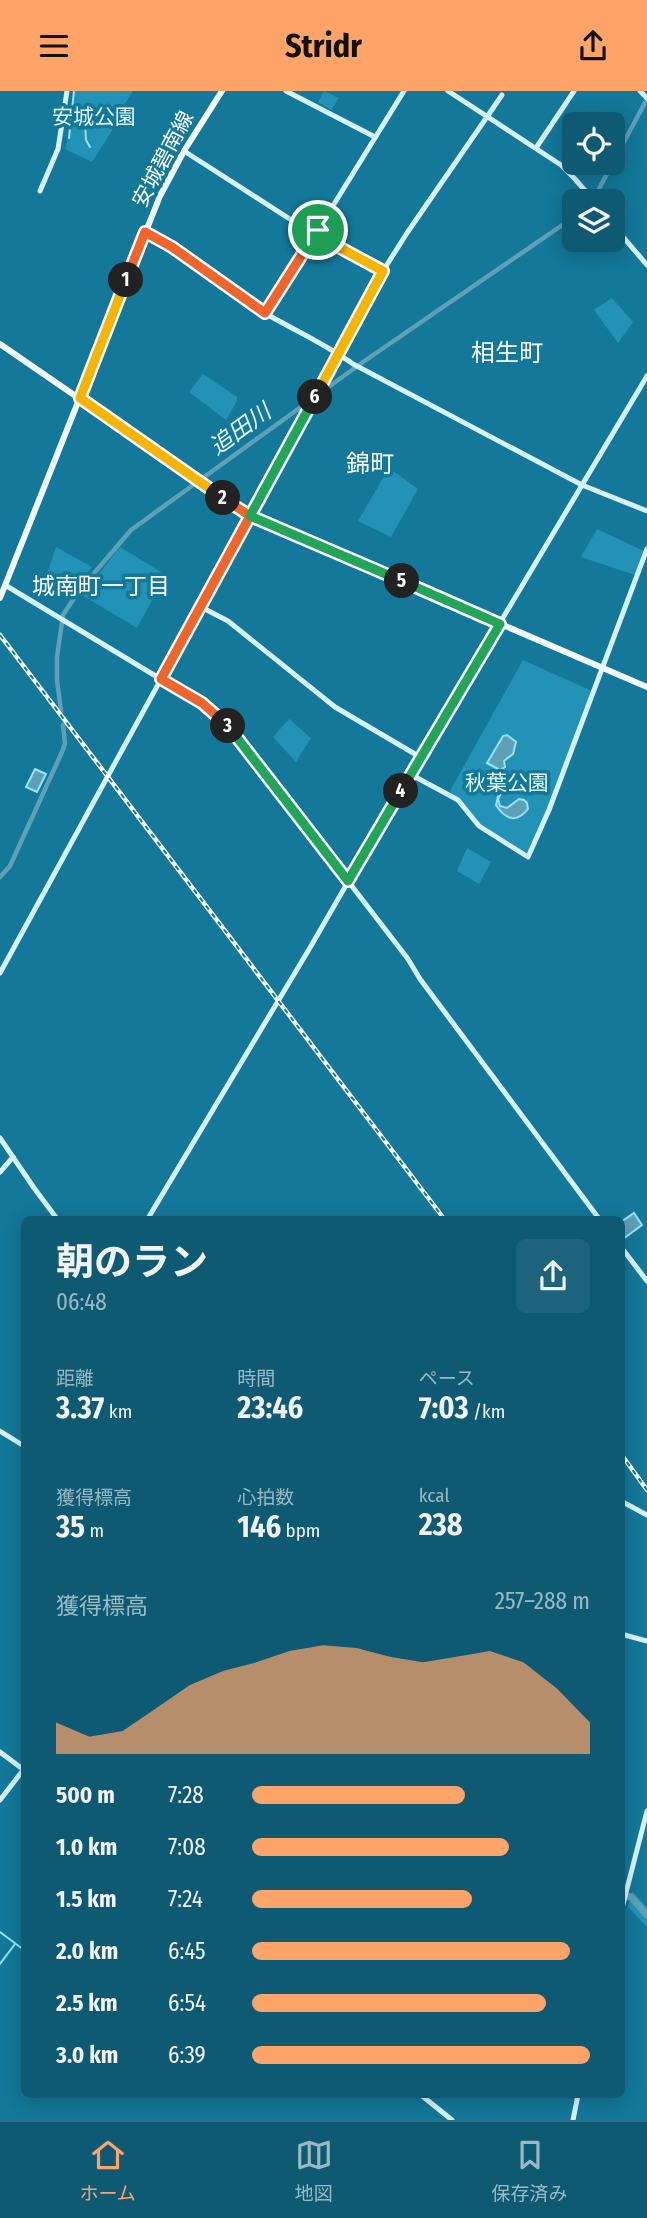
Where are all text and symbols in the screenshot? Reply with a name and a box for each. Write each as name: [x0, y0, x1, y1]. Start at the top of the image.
icon: menu: [35, 27, 73, 65]
text: Stridr: [285, 27, 362, 65]
icon: share: [574, 27, 612, 65]
park label: 安城公園: [52, 104, 136, 130]
street label: 安城碧南線: [127, 107, 199, 211]
map controls: [562, 112, 625, 252]
button: locate: [562, 112, 625, 175]
button: layers: [562, 189, 625, 252]
pin: [288, 200, 348, 260]
icon: arrive: [299, 211, 337, 249]
pin: 1: [108, 263, 144, 297]
text: 1: [121, 268, 130, 291]
district label: 相生町: [471, 339, 543, 367]
pin: 6: [298, 379, 332, 415]
text: 6: [310, 385, 319, 408]
water label: 追田川: [204, 396, 279, 461]
district label: 錦町: [346, 450, 394, 478]
pin: 2: [206, 481, 241, 515]
text: 2: [218, 486, 227, 509]
pin: 5: [384, 563, 420, 599]
text: 5: [397, 569, 406, 592]
district label: 城南町一丁目: [32, 572, 170, 600]
pin: 3: [210, 709, 246, 743]
text: 3: [223, 714, 232, 737]
park label: 秋葉公園: [465, 770, 549, 796]
pin: 4: [384, 773, 418, 809]
text: 4: [396, 779, 405, 802]
text: 朝のラン: [56, 1239, 208, 1285]
button: share: [516, 1239, 590, 1313]
text: 06:48: [56, 1288, 107, 1316]
text: 距離: [56, 1367, 94, 1390]
text: 時間: [237, 1367, 275, 1390]
text: ペース: [419, 1367, 475, 1390]
text: 3.37: [56, 1390, 104, 1426]
text: 23:46: [237, 1390, 303, 1426]
text: 7:03: [419, 1390, 469, 1426]
text: km: [104, 1400, 132, 1423]
text: /km: [469, 1400, 505, 1423]
text: kcal: [419, 1484, 449, 1507]
text: 獲得標高: [56, 1486, 132, 1509]
text: 心拍数: [237, 1486, 294, 1509]
text: 238: [419, 1507, 463, 1543]
text: 35: [56, 1509, 85, 1545]
text: 146: [237, 1509, 281, 1545]
text: m: [85, 1519, 104, 1542]
text: bpm: [281, 1519, 320, 1542]
text: 257–288 m: [495, 1587, 590, 1615]
text: 獲得標高: [56, 1592, 148, 1620]
text: 500 m: [56, 1781, 115, 1809]
text: 7:28: [168, 1781, 204, 1809]
text: 1.0 km: [56, 1833, 117, 1861]
text: 7:08: [168, 1833, 206, 1861]
text: 1.5 km: [56, 1885, 117, 1913]
text: 7:24: [168, 1885, 203, 1913]
text: 2.0 km: [56, 1937, 118, 1965]
text: 6:45: [168, 1937, 206, 1965]
text: 2.5 km: [56, 1989, 117, 2017]
text: 6:54: [168, 1989, 206, 2017]
text: 3.0 km: [56, 2041, 118, 2069]
text: 6:39: [168, 2041, 206, 2069]
tab: ホーム: [79, 2136, 136, 2205]
tab: 地図: [295, 2136, 333, 2205]
tab: 保存済み: [492, 2136, 568, 2205]

